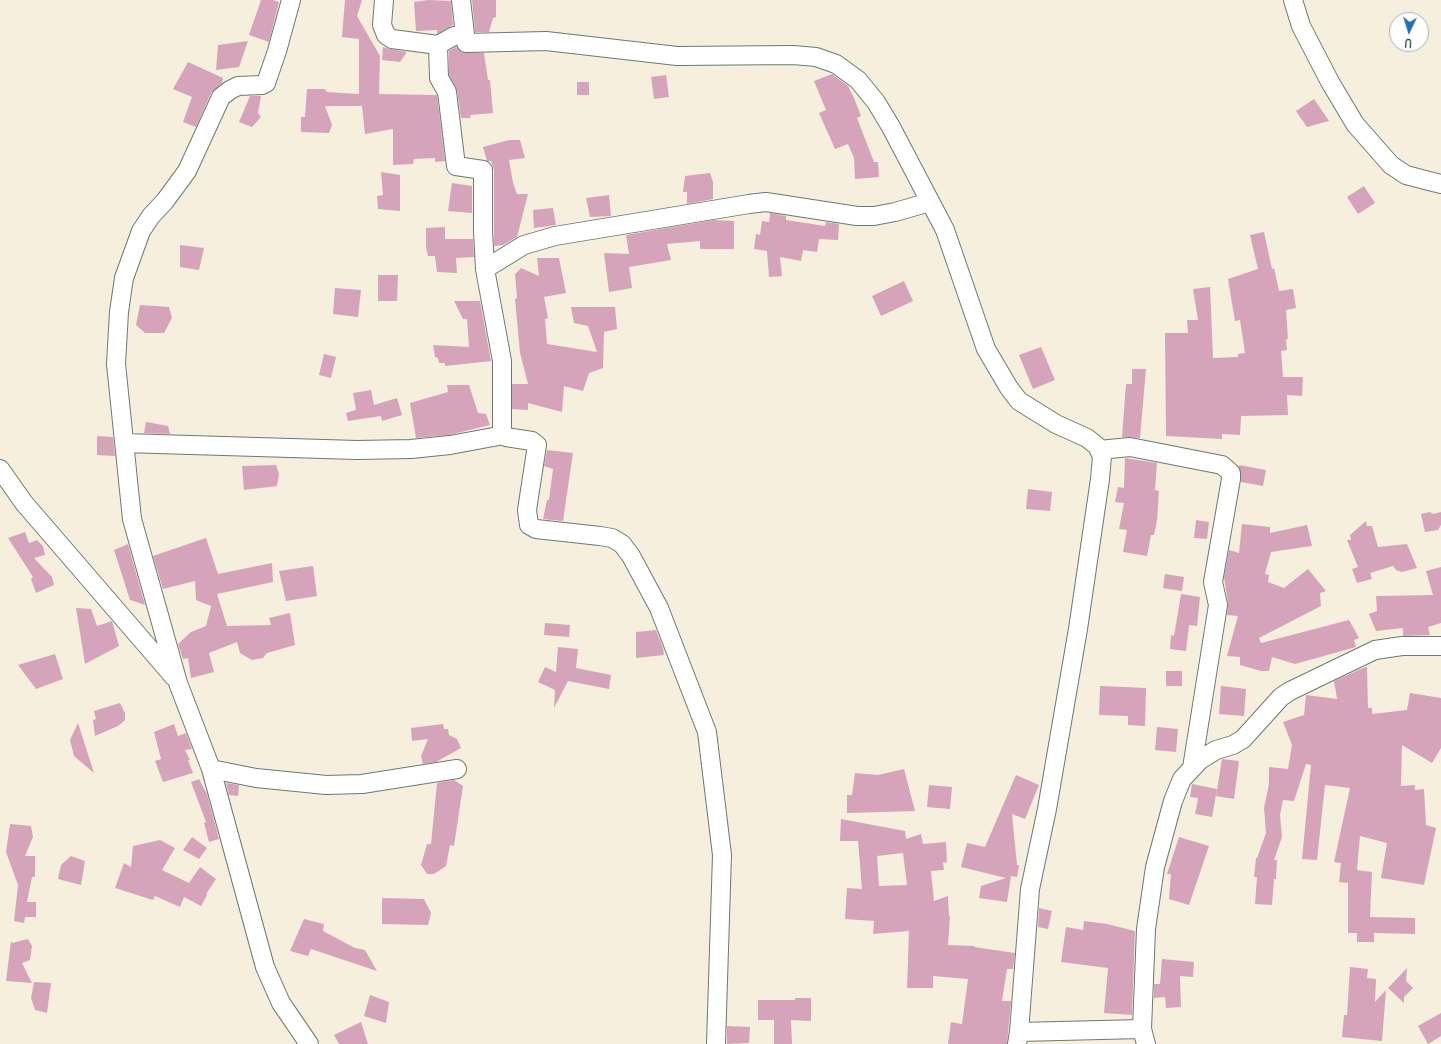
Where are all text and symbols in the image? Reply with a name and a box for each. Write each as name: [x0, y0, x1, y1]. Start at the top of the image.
north arrow: [1389, 12, 1429, 52]
text: U: [1404, 36, 1412, 50]

